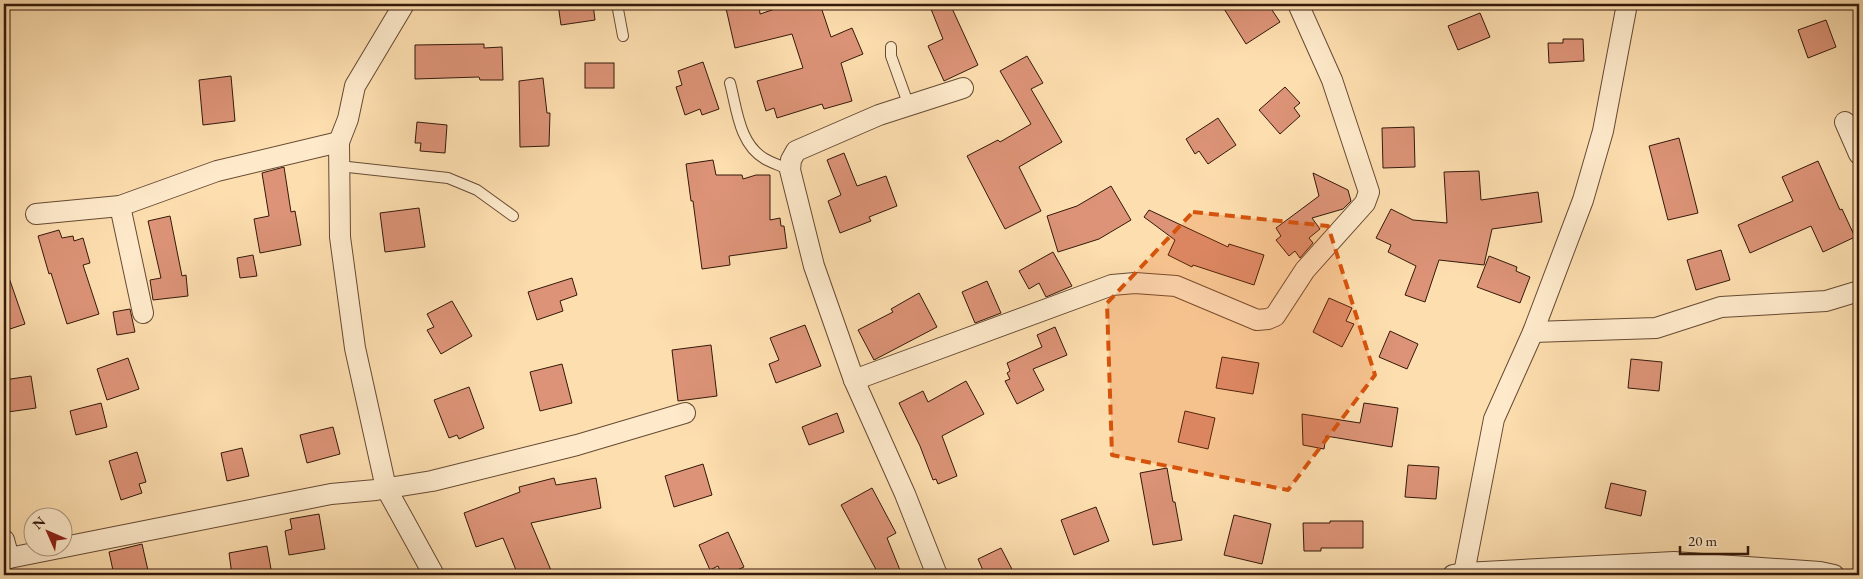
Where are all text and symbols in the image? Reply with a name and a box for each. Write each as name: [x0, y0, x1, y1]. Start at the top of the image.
north arrow: [22, 506, 72, 556]
text: N: [28, 512, 50, 533]
scale bar: [1680, 524, 1748, 556]
text: 20 m: [1688, 531, 1717, 550]

